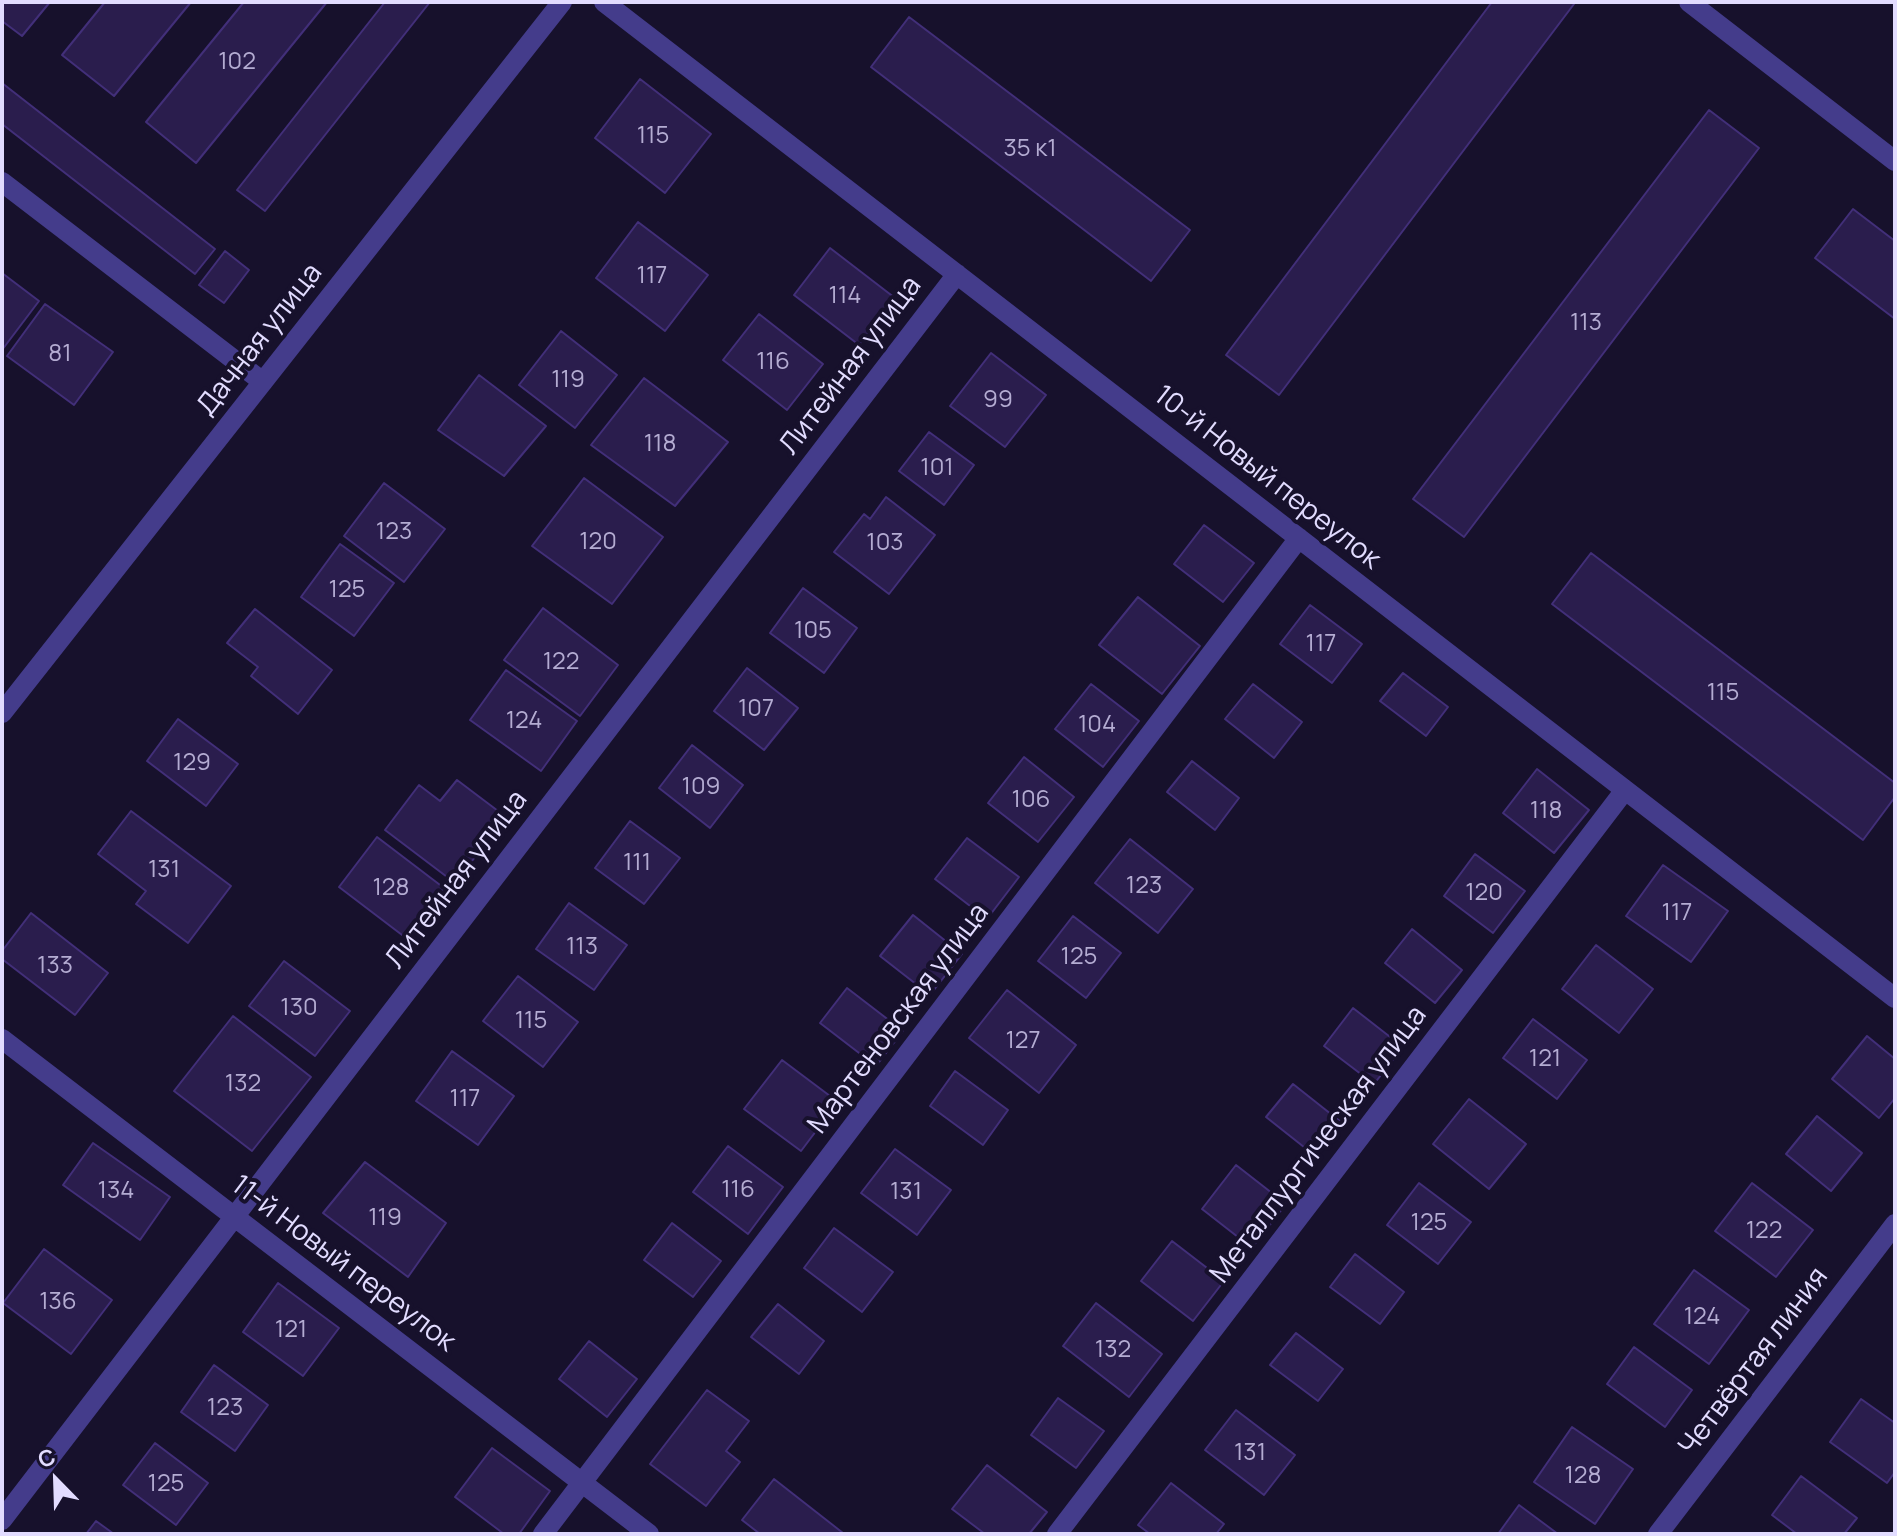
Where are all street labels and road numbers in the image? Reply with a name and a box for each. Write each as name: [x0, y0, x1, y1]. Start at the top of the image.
street label: Дачная улица: [190, 257, 330, 423]
street label: Литейная улица: [773, 270, 929, 462]
street label: 10-й Новый переулок: [1147, 379, 1387, 577]
street label: Литейная улица: [379, 784, 535, 976]
street label: Мартеновская улица: [802, 897, 996, 1141]
street label: Металлургическая улица: [1204, 1000, 1434, 1290]
street label: 11-й Новый переулок: [224, 1169, 462, 1359]
street label: Четвёртая линия: [1672, 1261, 1836, 1463]

